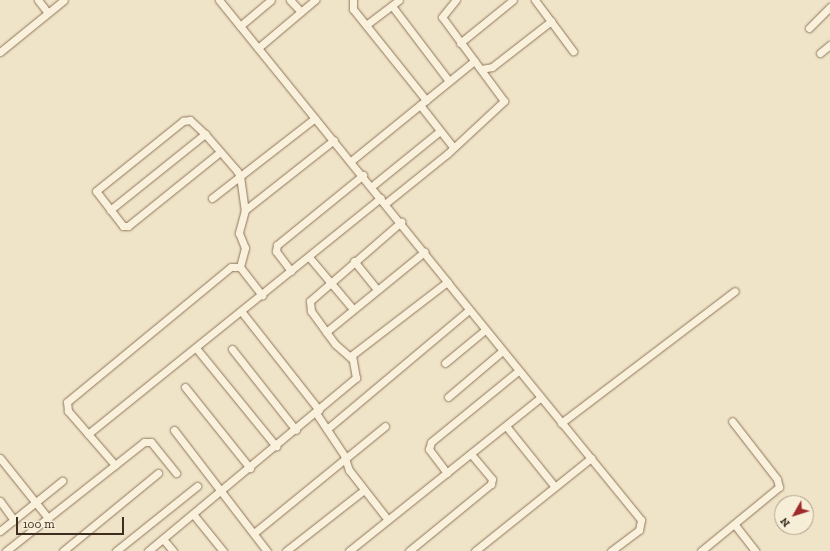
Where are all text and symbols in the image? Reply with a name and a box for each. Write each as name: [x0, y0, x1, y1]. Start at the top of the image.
north arrow: [774, 495, 814, 535]
scale bar: [18, 509, 126, 535]
text: N: [777, 515, 793, 530]
text: 100 m: [23, 517, 55, 531]

